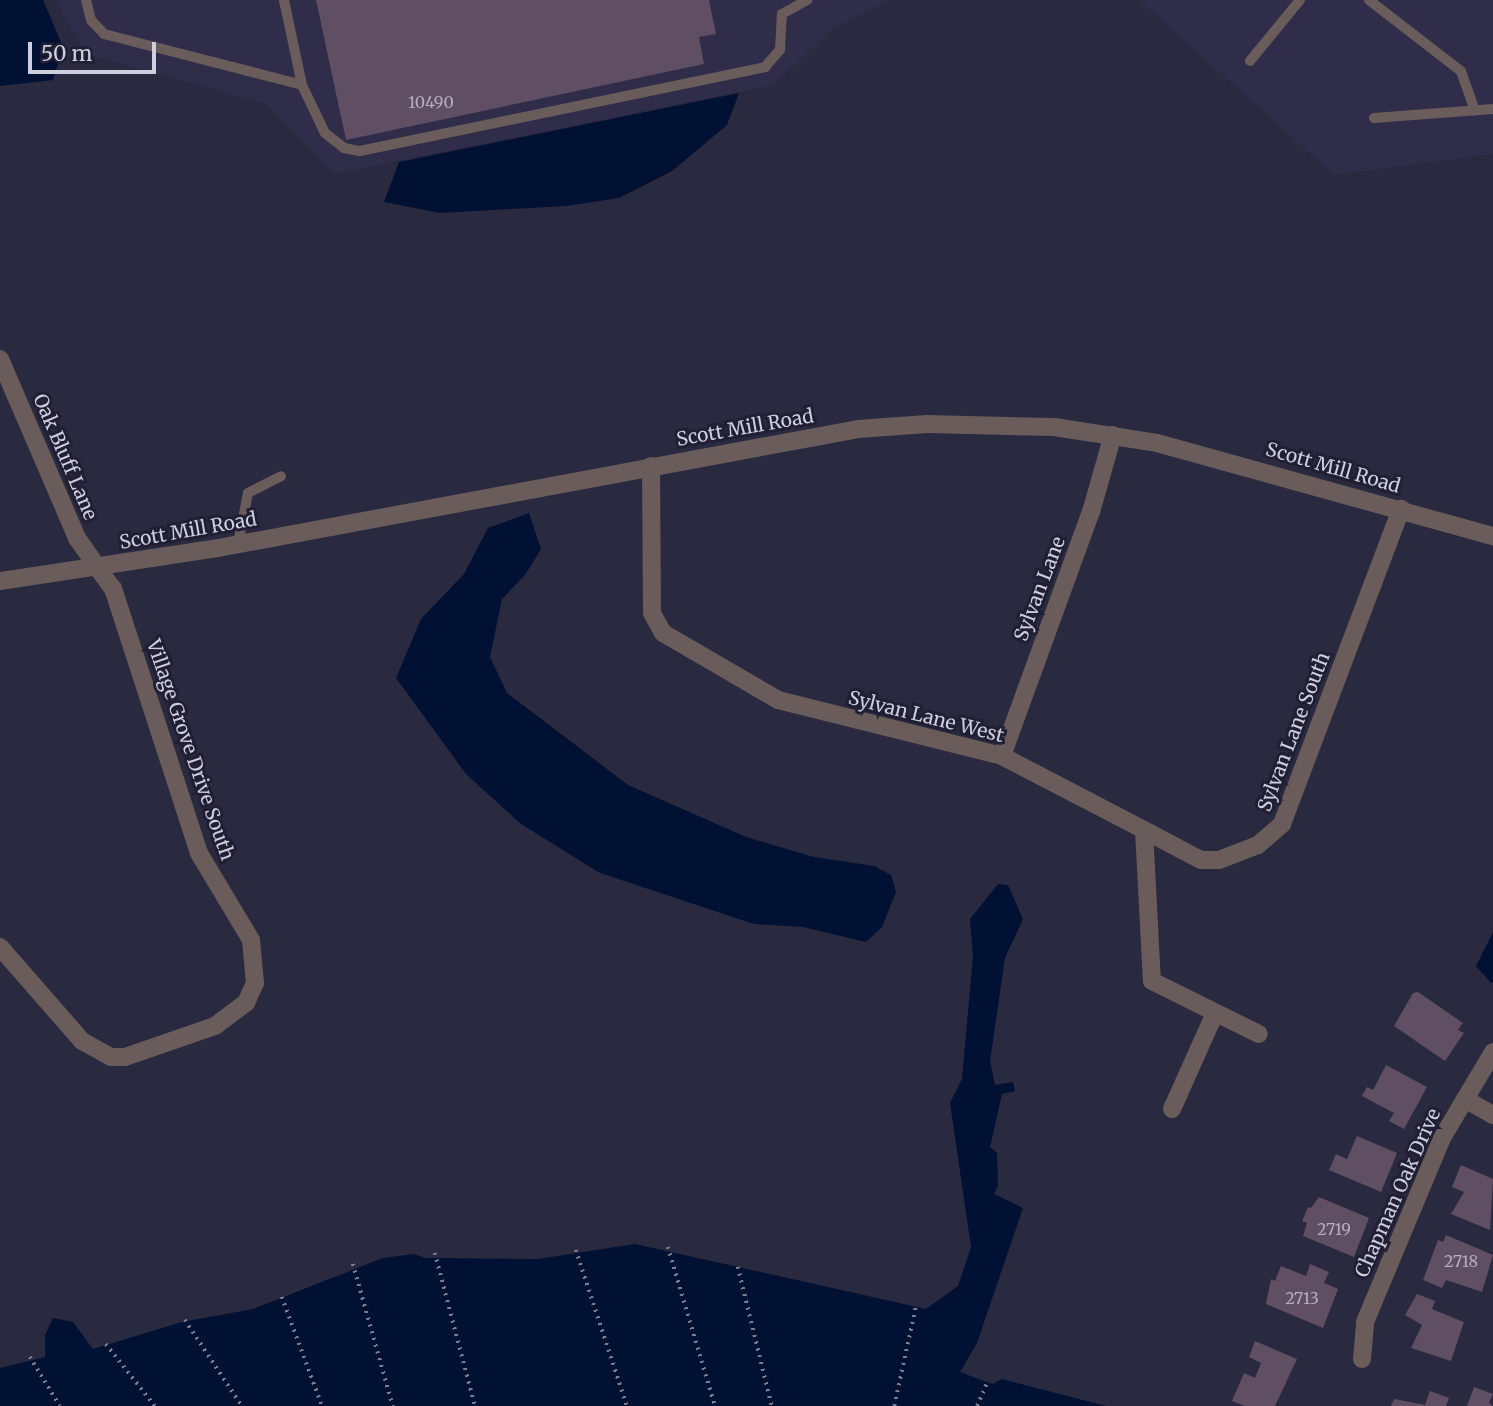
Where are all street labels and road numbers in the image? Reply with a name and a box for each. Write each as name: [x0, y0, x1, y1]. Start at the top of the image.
street label: Oak Bluff Lane: [28, 391, 102, 523]
street label: Scott Mill Road: [675, 405, 815, 451]
street label: Scott Mill Road: [1263, 438, 1403, 498]
street label: Scott Mill Road: [118, 508, 258, 554]
street label: Sylvan Lane: [1010, 534, 1070, 644]
street label: Village Grove Drive South: [141, 637, 239, 863]
street label: Sylvan Lane South: [1253, 649, 1335, 815]
street label: Sylvan Lane West: [846, 687, 1006, 747]
street label: Chapman Oak Drive: [1350, 1105, 1446, 1281]

